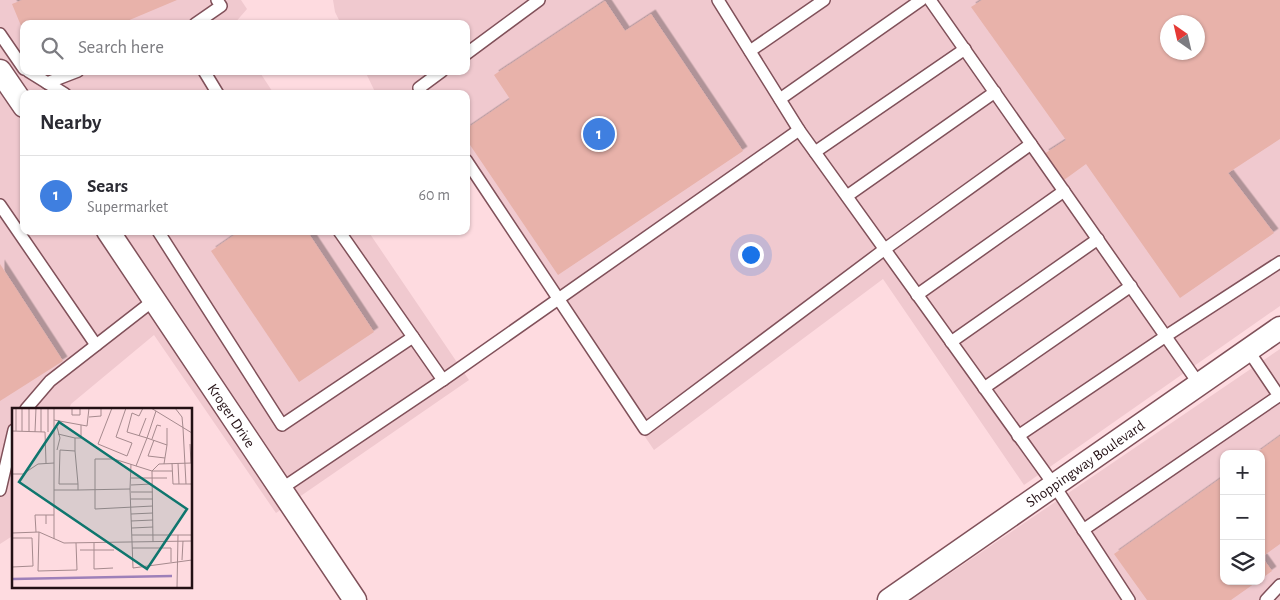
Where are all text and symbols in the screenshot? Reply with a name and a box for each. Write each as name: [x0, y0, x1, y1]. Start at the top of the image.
north arrow: [1160, 15, 1205, 60]
search box: [20, 20, 470, 75]
icon: search: [38, 34, 66, 62]
text: Search here: [78, 38, 164, 57]
text: Nearby: [40, 112, 101, 133]
pin: 1: [583, 115, 615, 153]
text: Sears: [87, 177, 128, 196]
text: 1: [53, 187, 59, 203]
text: 60 m: [419, 187, 450, 203]
text: Supermarket: [87, 199, 168, 215]
your location: [738, 242, 764, 268]
street label: Kroger Drive: [205, 381, 258, 450]
inset map: [12, 408, 192, 588]
street label: Shoppingway Boulevard: [1023, 417, 1148, 510]
map controls: [1220, 450, 1265, 585]
button: +: [1220, 450, 1265, 495]
button: −: [1220, 495, 1265, 540]
button: layers: [1220, 540, 1265, 585]

